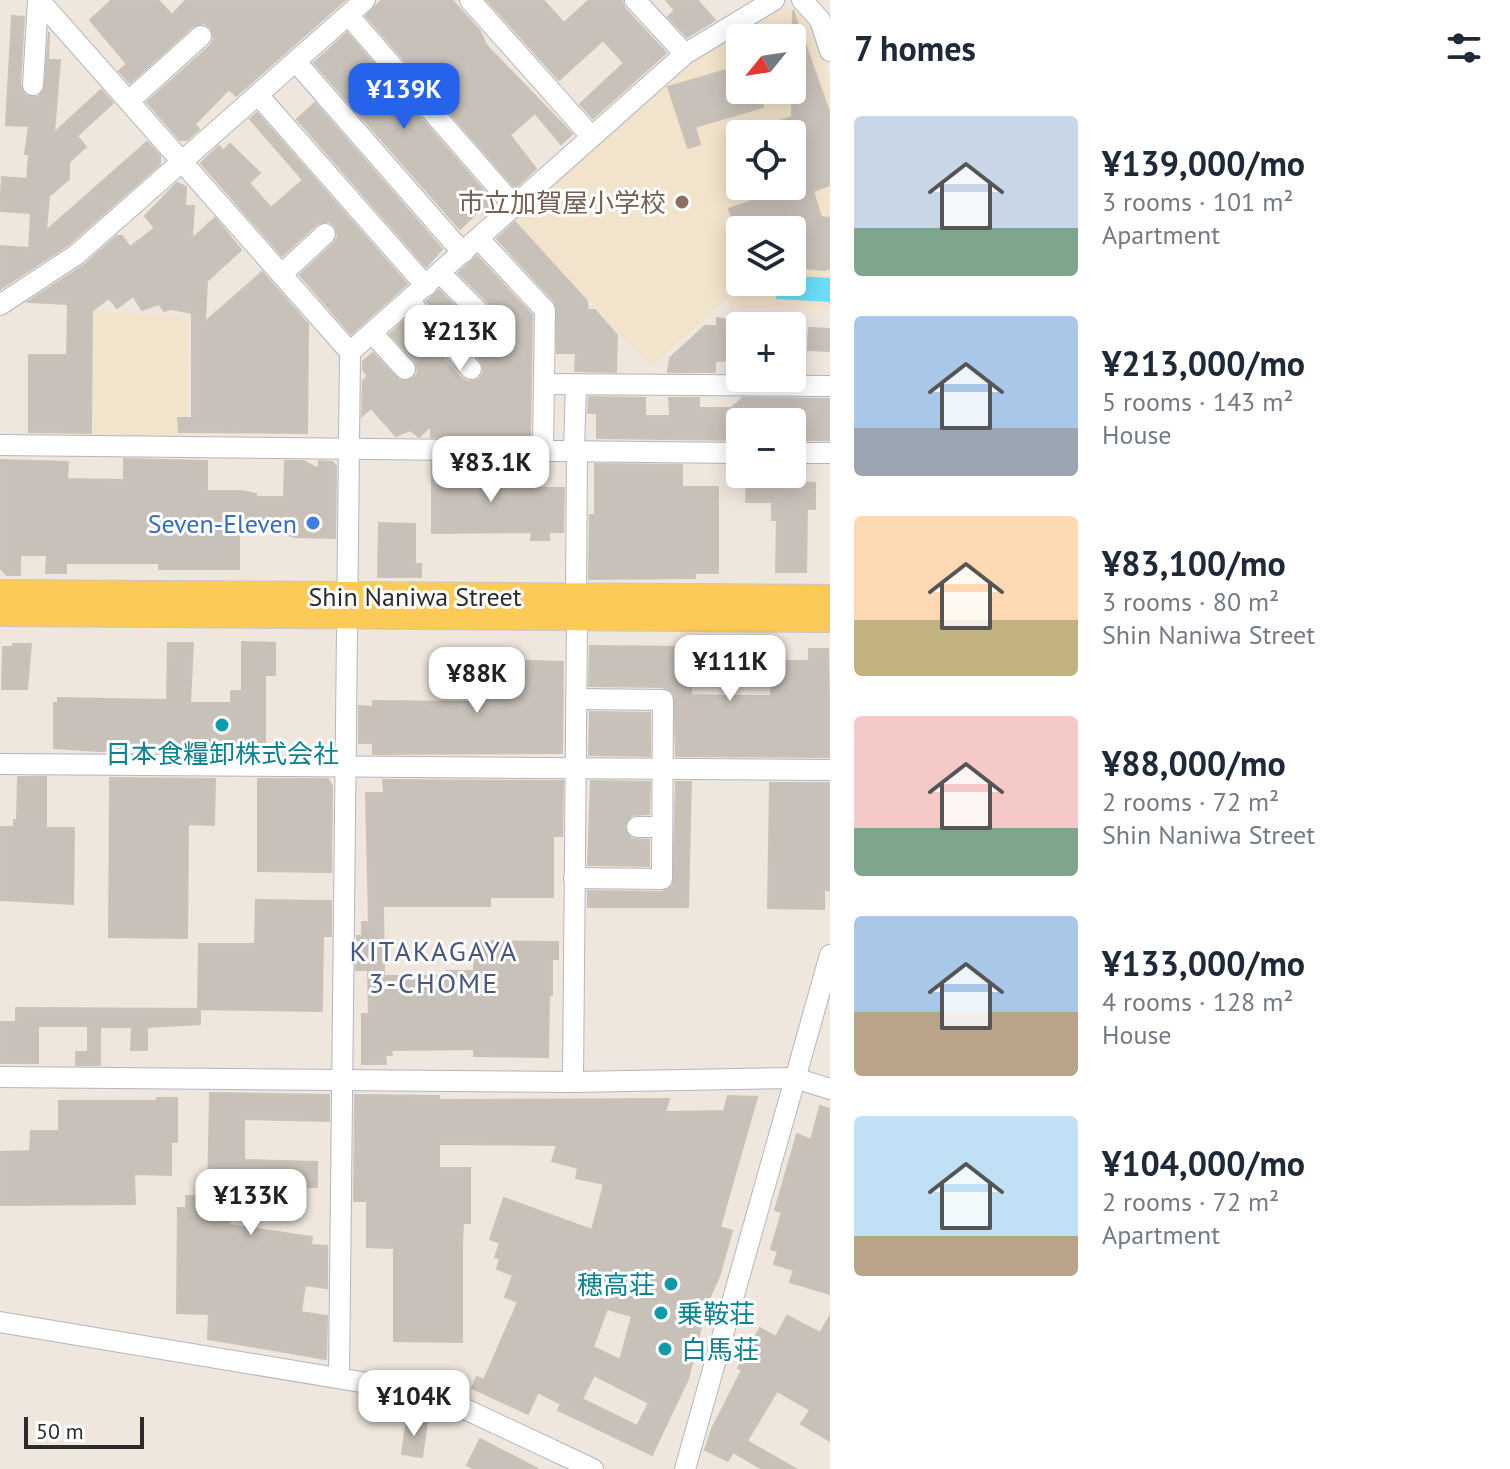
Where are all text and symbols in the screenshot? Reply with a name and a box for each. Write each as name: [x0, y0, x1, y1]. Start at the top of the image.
north arrow: [726, 24, 806, 104]
map controls: [726, 24, 806, 488]
text: 7 homes: [854, 26, 976, 70]
icon: filters: [1442, 26, 1486, 70]
pin: ¥139K: [348, 63, 460, 131]
text: ¥139K: [366, 72, 442, 105]
button: locate: [726, 120, 806, 200]
text: ¥139,000/mo: [1102, 141, 1305, 185]
icon: home: [918, 148, 1014, 244]
text: 3 rooms · 101 m²: [1102, 185, 1294, 218]
place label: 市立加賀屋小学校: [458, 186, 666, 219]
marker: 市立加賀屋小学校: [673, 193, 691, 211]
button: layers: [726, 216, 806, 296]
text: Apartment: [1102, 218, 1220, 251]
pin: ¥213K: [404, 305, 516, 373]
button: +: [726, 312, 806, 392]
text: ¥213K: [422, 314, 498, 347]
text: ¥213,000/mo: [1102, 341, 1305, 385]
icon: home: [918, 348, 1014, 444]
text: 5 rooms · 143 m²: [1102, 385, 1294, 418]
button: −: [726, 408, 806, 488]
text: House: [1102, 418, 1172, 451]
pin: ¥83.1K: [426, 436, 556, 504]
text: ¥83.1K: [450, 445, 532, 478]
place label: Seven-Eleven: [148, 507, 297, 540]
marker: Seven-Eleven: [304, 514, 322, 532]
text: ¥83,100/mo: [1102, 541, 1286, 585]
icon: home: [918, 548, 1014, 644]
street label: Shin Naniwa Street: [308, 580, 522, 613]
text: 3 rooms · 80 m²: [1102, 585, 1279, 618]
text: Shin Naniwa Street: [1102, 618, 1315, 651]
pin: ¥111K: [674, 635, 786, 703]
text: ¥111K: [692, 644, 768, 677]
pin: ¥88K: [430, 647, 524, 715]
text: ¥88K: [447, 656, 507, 689]
marker: 日本食糧卸株式会社: [213, 716, 231, 734]
place label: 日本食糧卸株式会社: [105, 737, 339, 770]
text: ¥88,000/mo: [1102, 741, 1286, 785]
icon: home: [918, 748, 1014, 844]
text: 2 rooms · 72 m²: [1102, 785, 1279, 818]
text: Shin Naniwa Street: [1102, 818, 1315, 851]
district label: KITAKAGAYA 3-CHOME: [350, 932, 518, 1001]
text: ¥133,000/mo: [1102, 941, 1305, 985]
icon: home: [918, 948, 1014, 1044]
text: 4 rooms · 128 m²: [1102, 985, 1294, 1018]
text: House: [1102, 1018, 1172, 1051]
text: ¥104,000/mo: [1102, 1141, 1305, 1185]
icon: home: [918, 1148, 1014, 1244]
pin: ¥133K: [195, 1169, 307, 1237]
text: ¥133K: [213, 1178, 289, 1211]
text: 2 rooms · 72 m²: [1102, 1185, 1279, 1218]
text: Apartment: [1102, 1218, 1220, 1251]
place label: 穂高荘: [577, 1268, 655, 1301]
marker: 穂高荘: [662, 1275, 680, 1293]
place label: 乗鞍荘: [677, 1297, 755, 1330]
marker: 乗鞍荘: [652, 1304, 670, 1322]
place label: 白馬荘: [681, 1333, 759, 1366]
marker: 白馬荘: [656, 1340, 674, 1358]
pin: ¥104K: [358, 1370, 470, 1438]
text: ¥104K: [376, 1379, 452, 1412]
scale bar: [24, 1413, 144, 1449]
text: 50 m: [36, 1417, 84, 1445]

